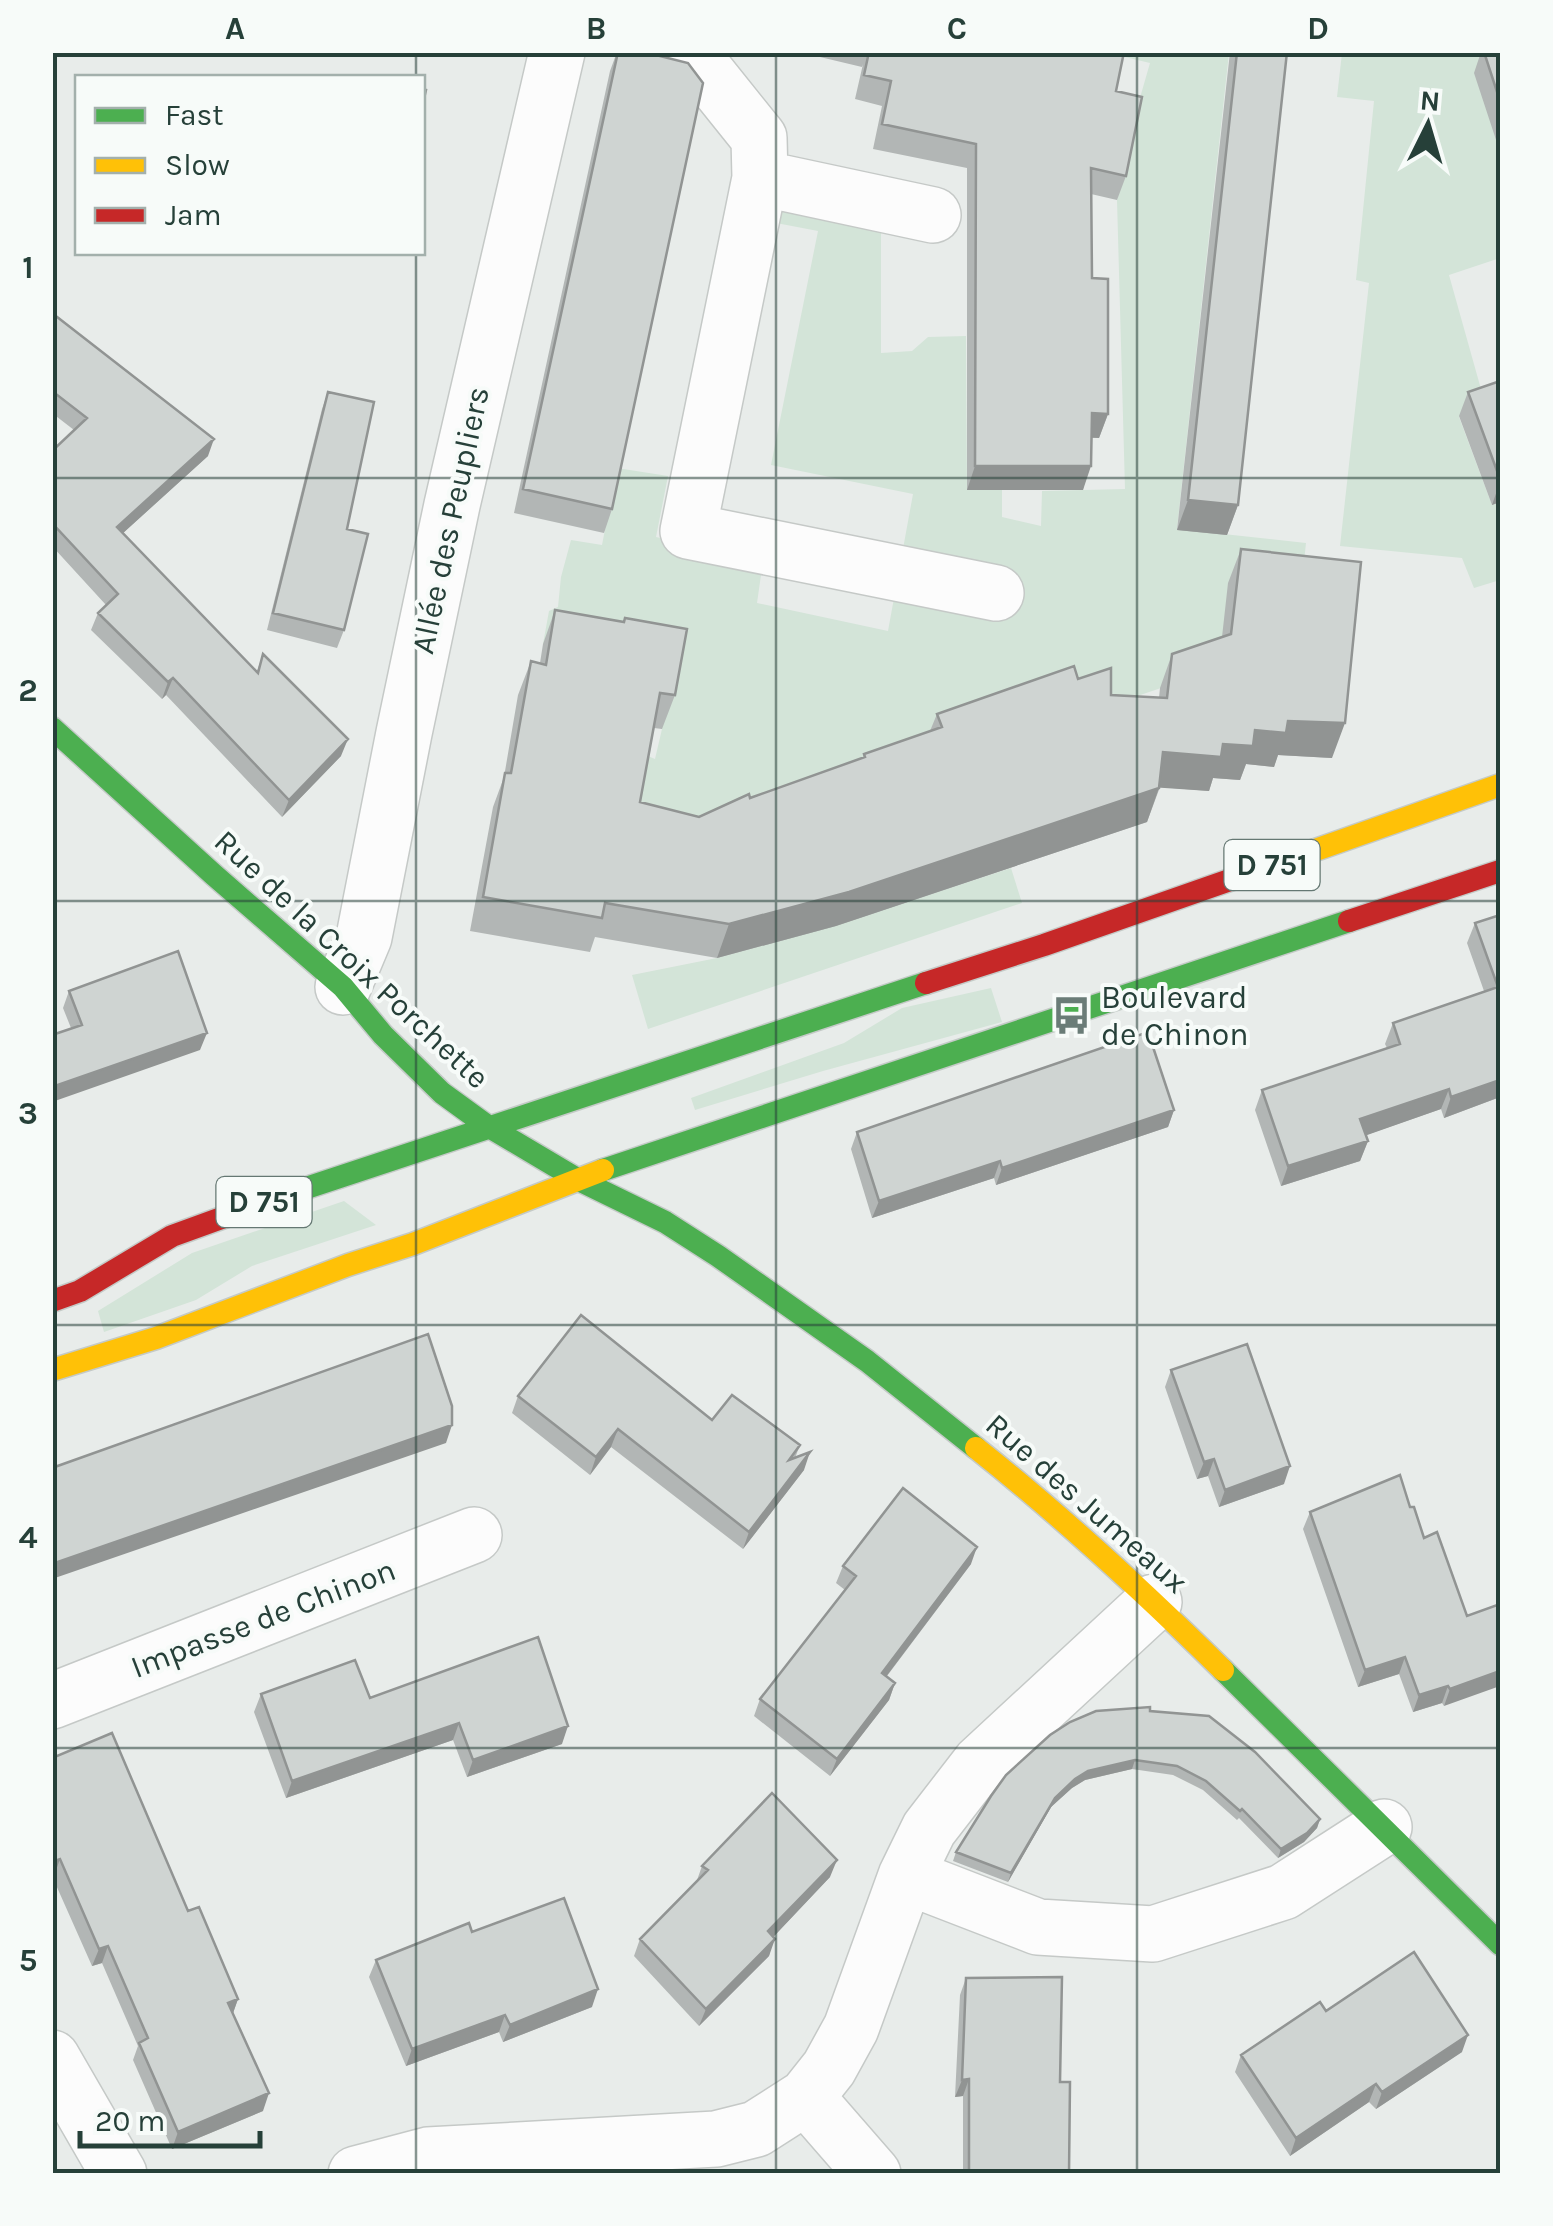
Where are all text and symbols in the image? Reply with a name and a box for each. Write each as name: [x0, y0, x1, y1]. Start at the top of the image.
text: A: [225, 10, 245, 47]
text: B: [586, 10, 606, 47]
text: C: [947, 10, 967, 47]
text: D: [1307, 10, 1329, 47]
legend: [75, 75, 425, 255]
north arrow: [1378, 75, 1478, 175]
text: N: [1419, 83, 1442, 118]
text: Fast: [165, 97, 224, 133]
text: Slow: [165, 147, 230, 183]
text: Jam: [165, 197, 222, 233]
text: 1: [22, 249, 34, 286]
street label: Allée des Peupliers: [404, 383, 497, 657]
text: 2: [18, 672, 38, 709]
street label: Rue de la Croix Porchette: [207, 822, 497, 1096]
road number: D 751: [1224, 840, 1320, 890]
place label: Boulevard de Chinon: [1101, 979, 1249, 1053]
bus stop icon: Boulevard de Chinon: [1050, 994, 1092, 1036]
text: 3: [18, 1095, 38, 1132]
road number: D 751: [216, 1177, 312, 1227]
street label: Rue des Jumeaux: [978, 1406, 1195, 1601]
text: 4: [18, 1519, 38, 1556]
street label: Impasse de Chinon: [126, 1551, 401, 1686]
text: 5: [19, 1942, 37, 1979]
scale bar: [80, 2086, 260, 2148]
text: 20 m: [95, 2103, 165, 2139]

